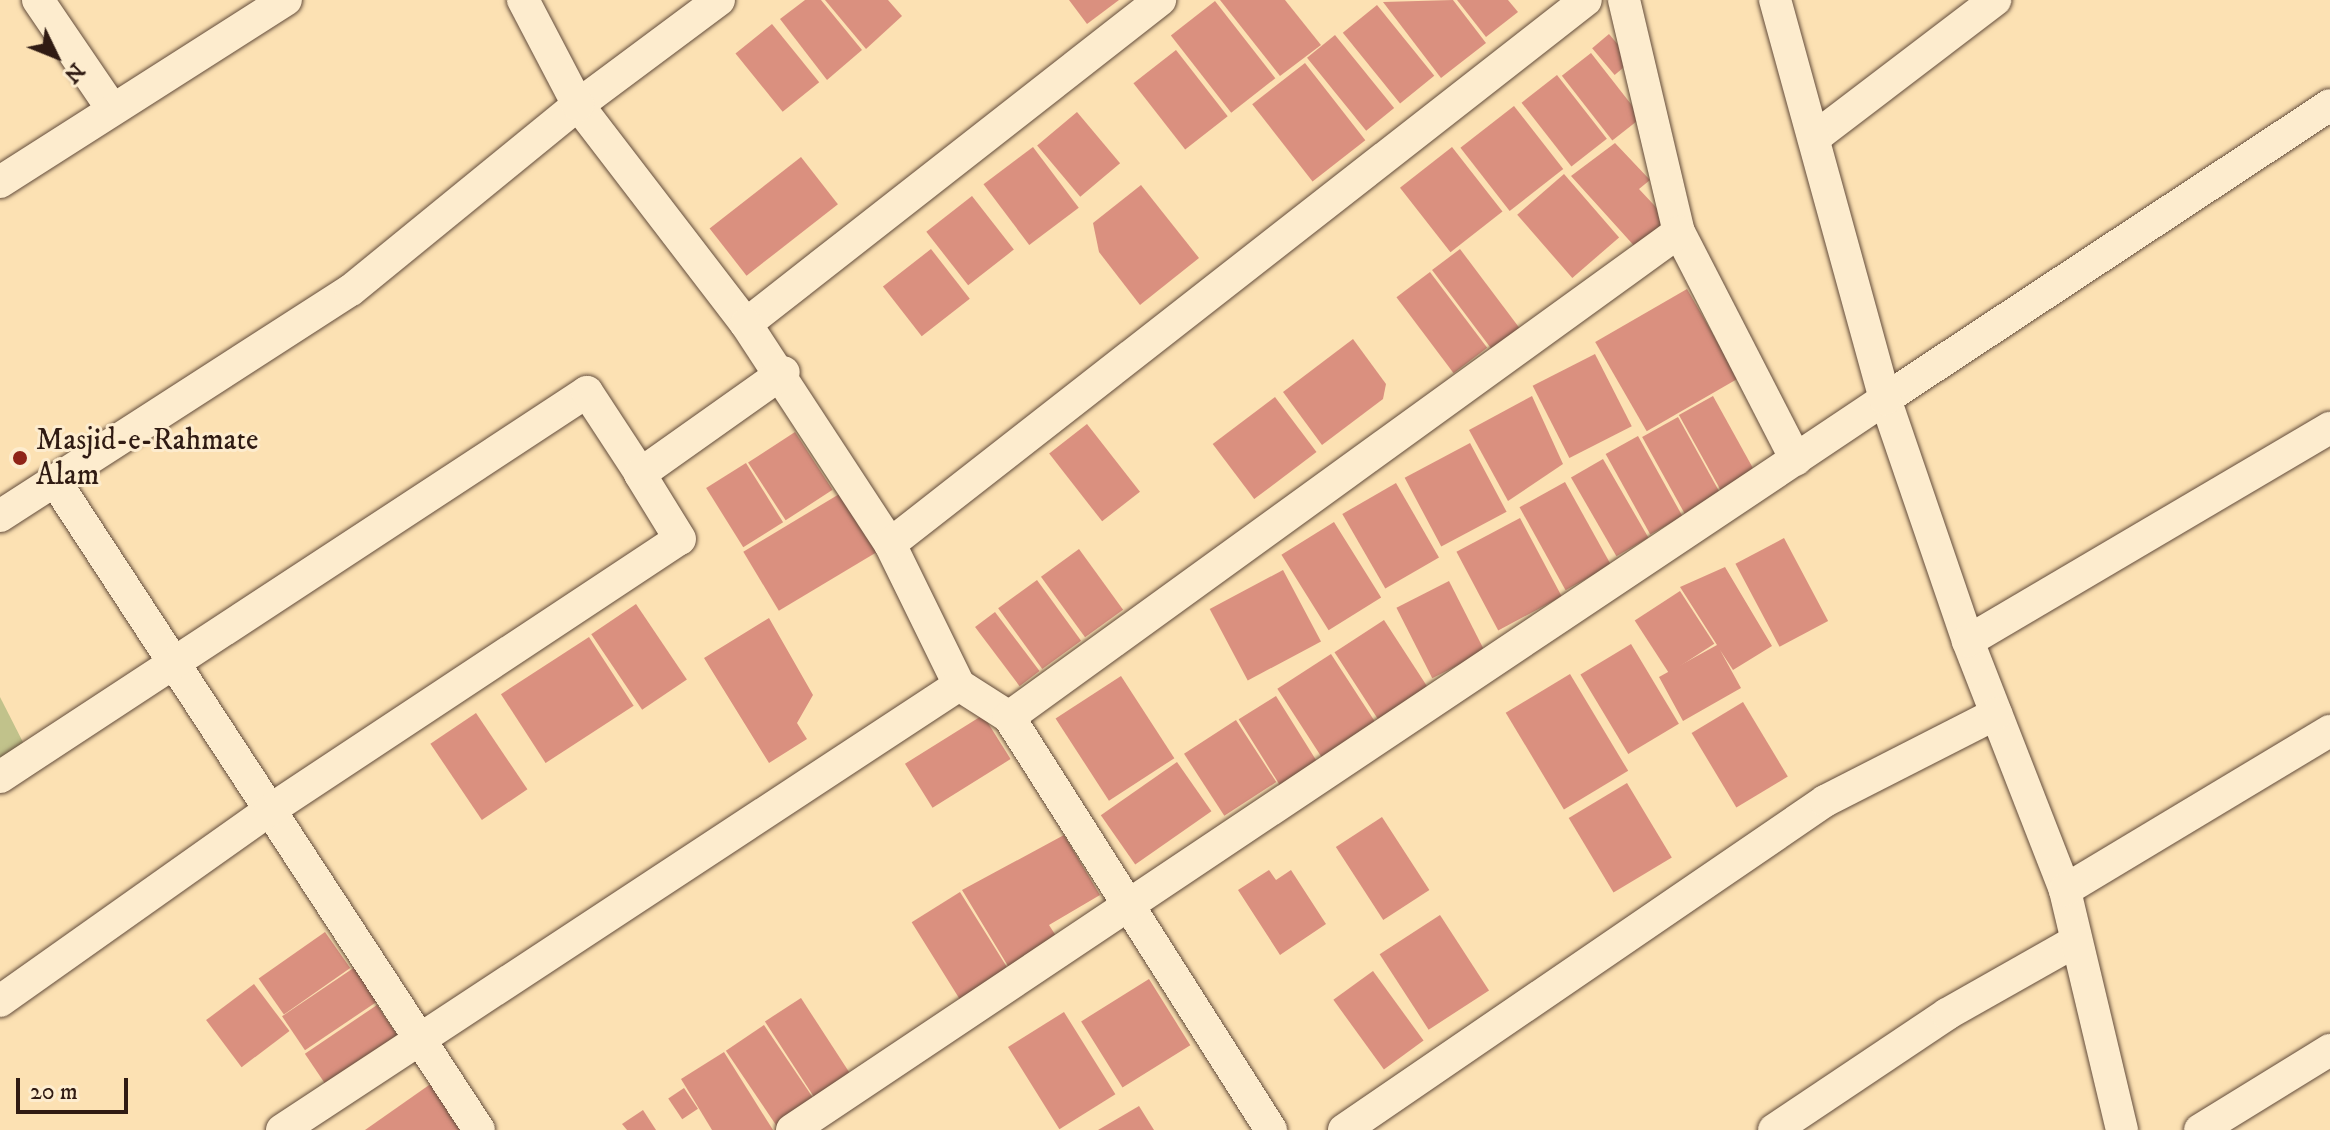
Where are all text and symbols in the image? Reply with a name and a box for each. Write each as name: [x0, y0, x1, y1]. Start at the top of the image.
north arrow: [16, 16, 96, 96]
text: N: [58, 57, 90, 89]
place label: Masjid-e-Rahmate Alam: [36, 423, 259, 494]
marker: Masjid-e-Rahmate Alam: [11, 449, 29, 467]
scale bar: [20, 1062, 132, 1112]
text: 20 m: [30, 1077, 78, 1107]

